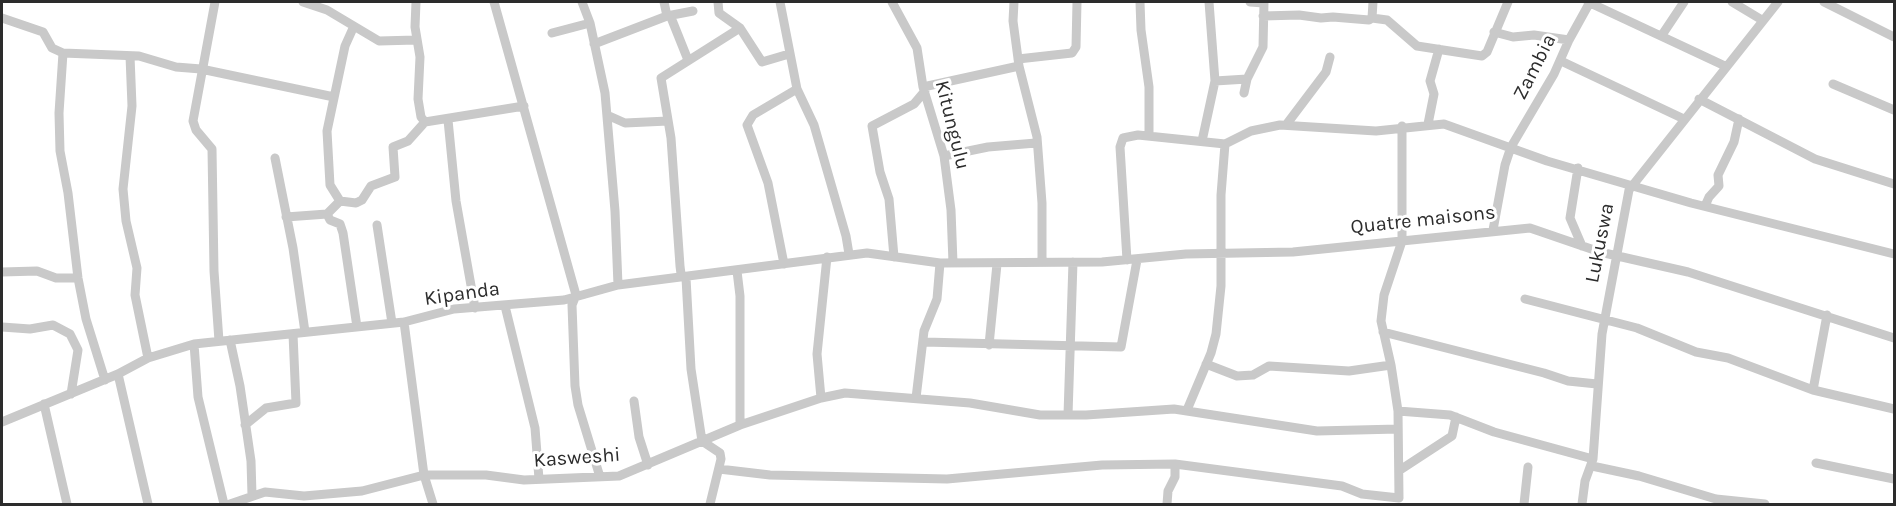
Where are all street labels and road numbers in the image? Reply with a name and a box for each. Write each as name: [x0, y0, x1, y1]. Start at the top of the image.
street label: Zambia: [1508, 30, 1562, 104]
street label: Kitungulu: [929, 78, 975, 172]
street label: Quatre maisons: [1349, 200, 1497, 240]
street label: Lukuswa: [1581, 201, 1619, 285]
street label: Kipanda: [423, 277, 501, 311]
street label: Kasweshi: [533, 443, 621, 473]

